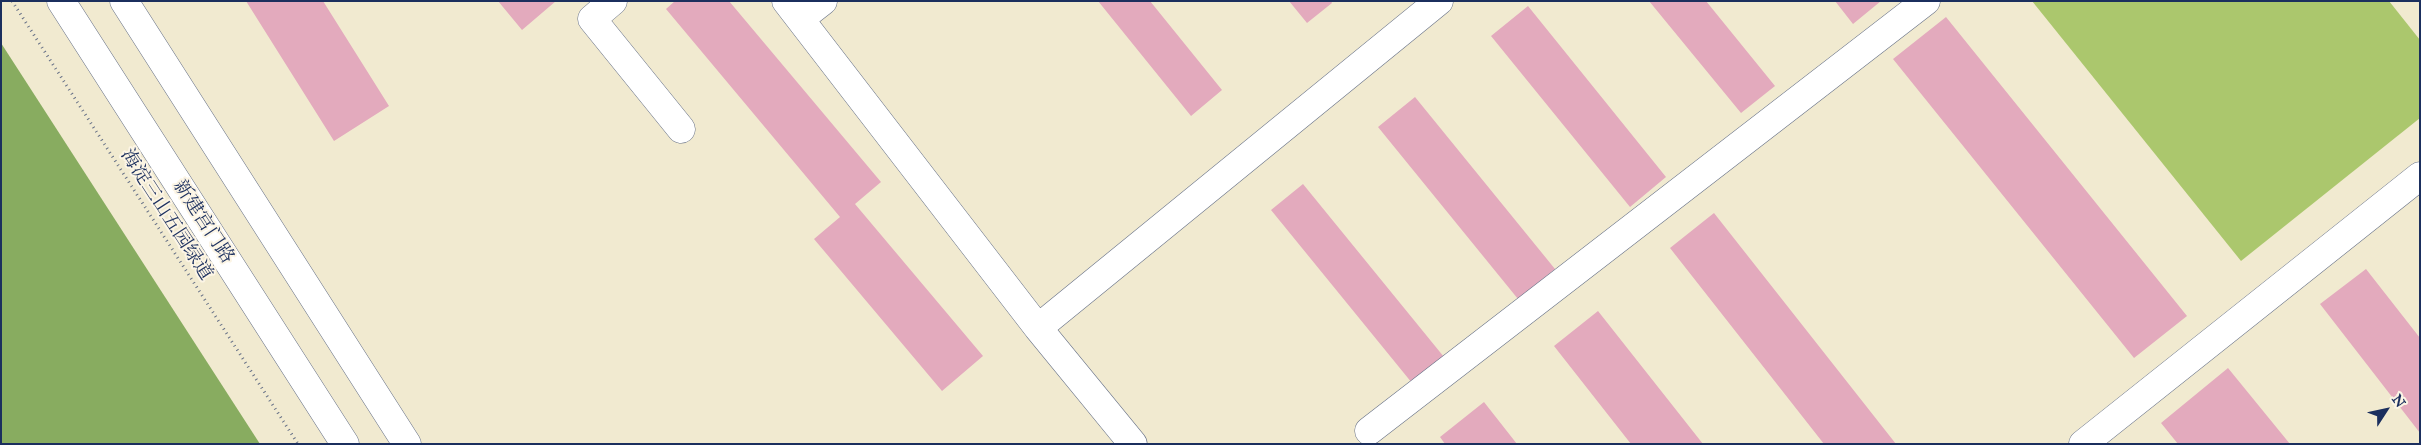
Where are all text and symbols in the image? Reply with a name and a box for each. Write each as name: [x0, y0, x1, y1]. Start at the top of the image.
street label: 海淀三山五园绿道: [115, 145, 217, 285]
street label: 新建宫门路: [168, 176, 238, 268]
north arrow: [2361, 385, 2411, 435]
text: N: [2388, 391, 2409, 411]

